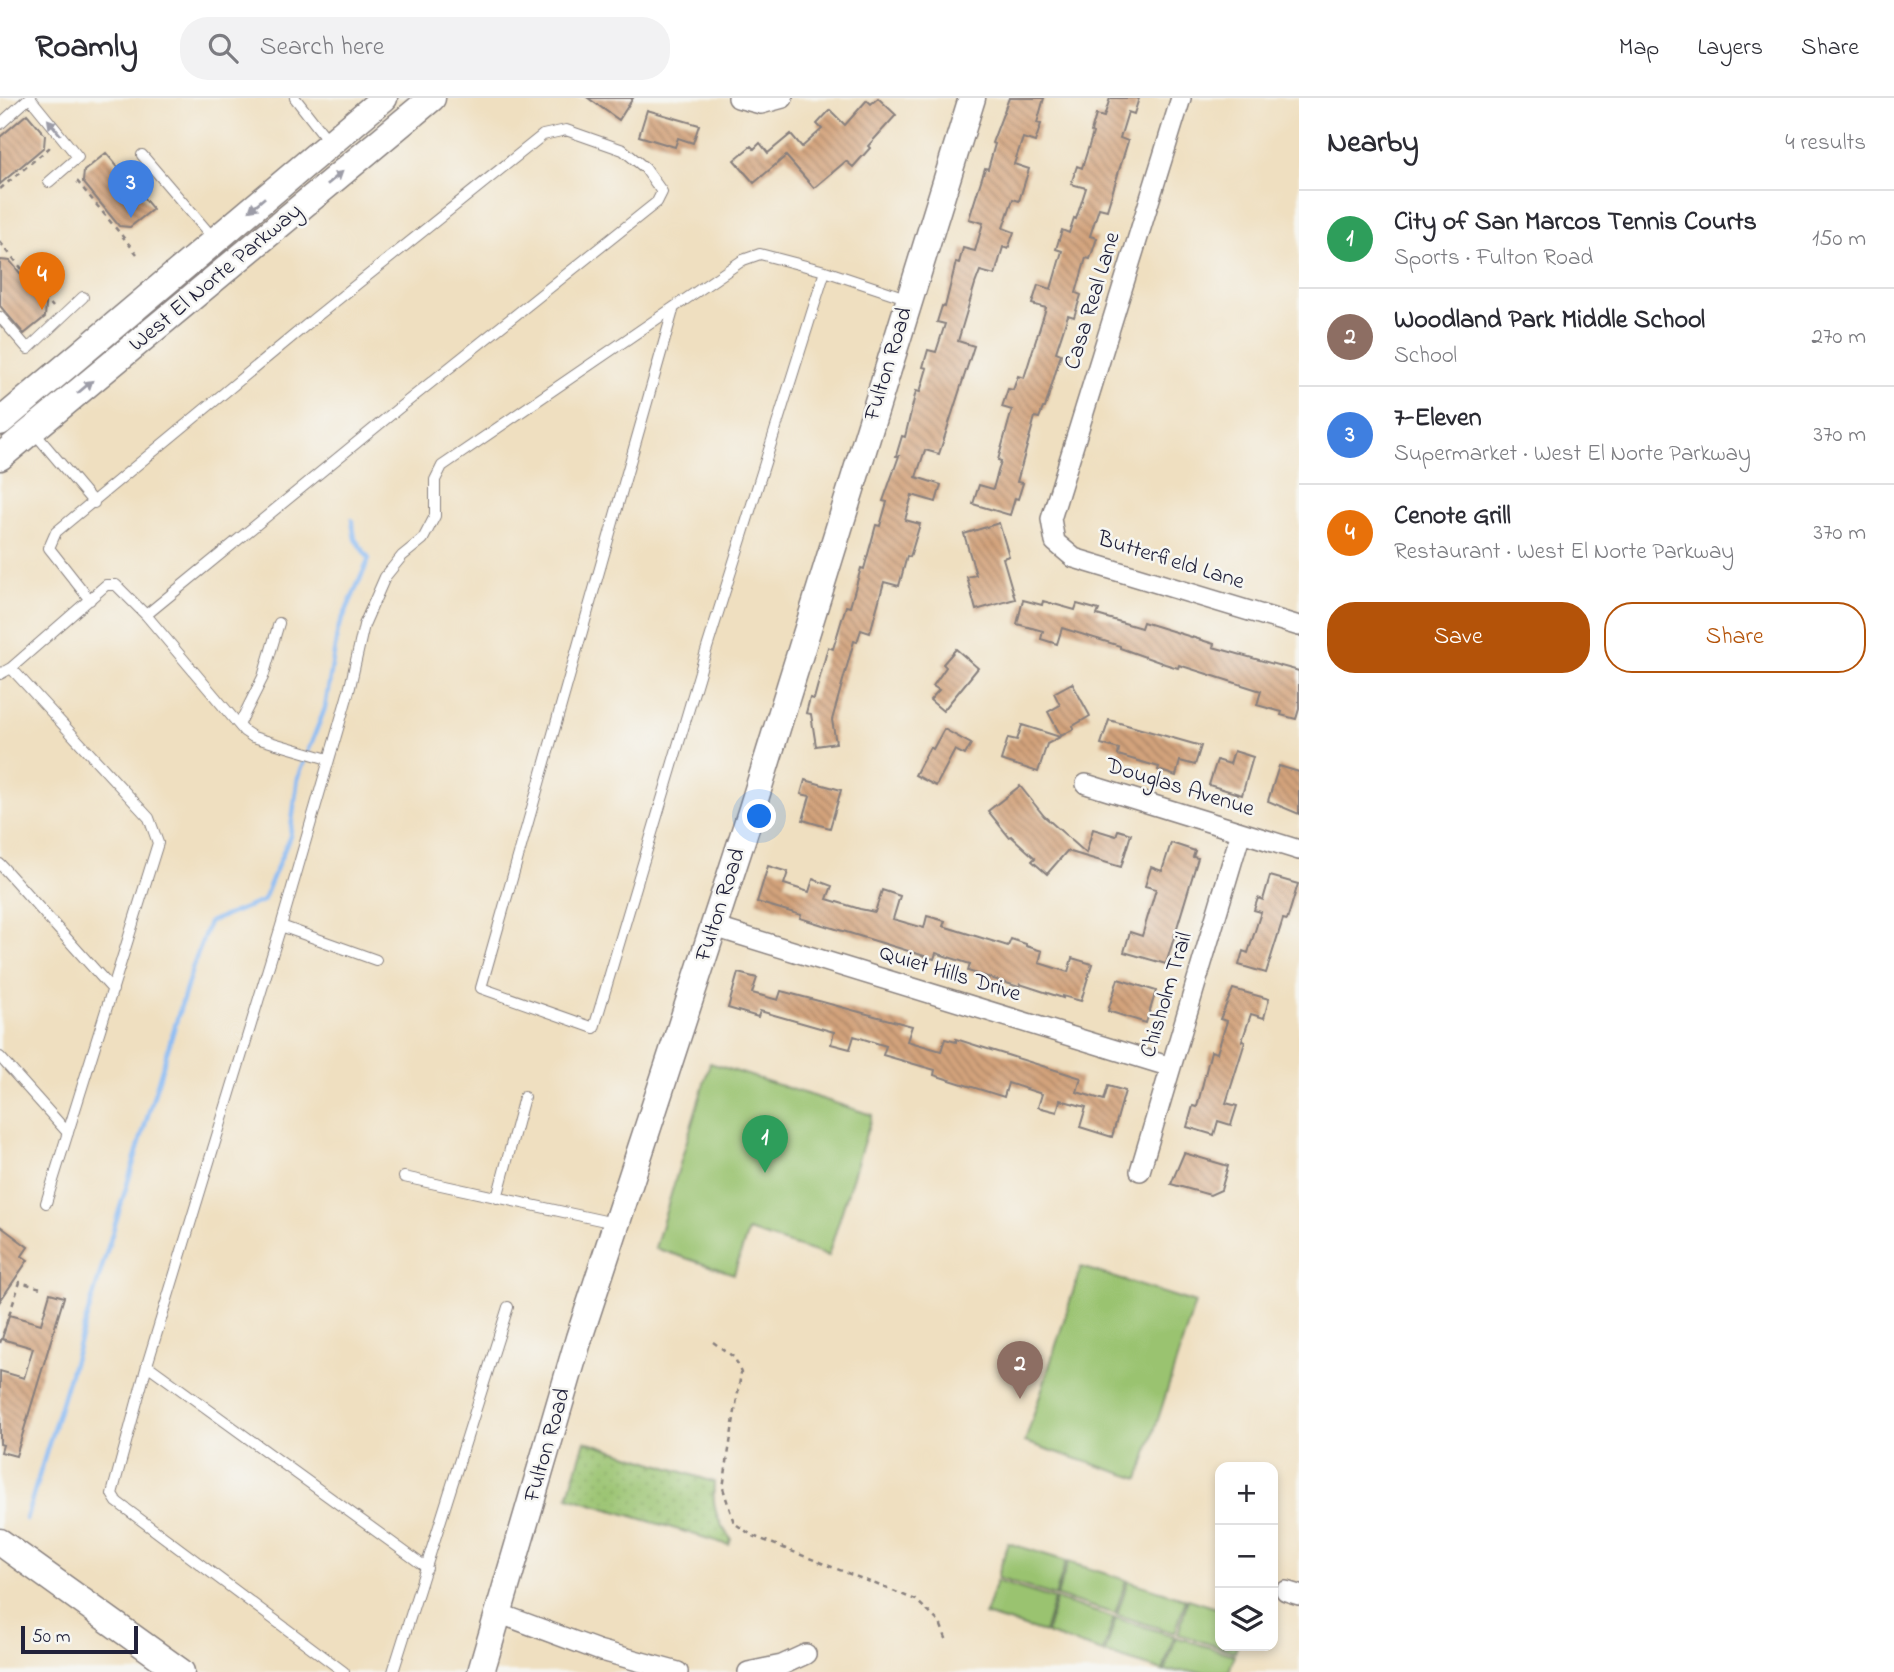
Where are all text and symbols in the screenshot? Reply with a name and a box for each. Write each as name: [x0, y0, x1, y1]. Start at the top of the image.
search box: [180, 17, 670, 80]
text: Roamly: [35, 24, 138, 72]
icon: search: [204, 29, 242, 67]
text: Search here: [260, 29, 384, 67]
text: Map: [1619, 31, 1659, 66]
text: Layers: [1697, 31, 1763, 66]
text: Share: [1801, 31, 1859, 66]
one-way arrow: [47, 119, 62, 136]
text: Nearby: [1327, 122, 1419, 166]
text: 4 results: [1785, 127, 1866, 160]
pin: 3: [108, 160, 154, 218]
one-way arrow: [326, 171, 343, 186]
street label: West El Norte Parkway: [122, 196, 311, 362]
one-way arrow: [248, 196, 265, 211]
text: City of San Marcos Tennis Courts: [1394, 204, 1757, 242]
text: 1: [1346, 223, 1354, 256]
text: 150 m: [1812, 223, 1866, 256]
street label: Casa Real Lane: [1056, 227, 1130, 374]
text: Sports · Fulton Road: [1394, 242, 1593, 275]
pin: 4: [19, 252, 65, 310]
text: Woodland Park Middle School: [1394, 302, 1705, 340]
street label: Fulton Road: [856, 303, 922, 426]
text: 2: [1344, 321, 1356, 354]
text: 270 m: [1812, 321, 1866, 354]
text: School: [1394, 340, 1457, 373]
one-way arrow: [76, 379, 94, 395]
text: 7-Eleven: [1394, 400, 1482, 438]
text: 3: [1345, 419, 1355, 452]
text: 370 m: [1813, 419, 1866, 452]
text: Supermarket · West El Norte Parkway: [1394, 438, 1751, 471]
text: Cenote Grill: [1394, 498, 1511, 536]
text: 4: [1345, 517, 1355, 550]
text: 370 m: [1813, 517, 1866, 550]
street label: Butterfield Lane: [1093, 523, 1249, 599]
text: Restaurant · West El Norte Parkway: [1394, 536, 1734, 569]
button: Save: [1327, 602, 1590, 673]
button: Share: [1604, 602, 1866, 673]
street label: Douglas Avenue: [1100, 749, 1259, 827]
your location: [742, 799, 776, 833]
street label: Fulton Road: [687, 844, 755, 967]
street label: Chisholm Trail: [1132, 928, 1202, 1062]
street label: Quiet Hills Drive: [875, 937, 1026, 1011]
pin: 1: [742, 1115, 788, 1173]
pin: 2: [997, 1341, 1043, 1399]
street label: Fulton Road: [516, 1384, 580, 1507]
map controls: [1215, 1462, 1278, 1651]
button: +: [1215, 1462, 1278, 1525]
button: −: [1215, 1525, 1278, 1588]
button: layers: [1215, 1588, 1278, 1651]
scale bar: [21, 1623, 138, 1655]
text: 50 m: [32, 1624, 71, 1651]

